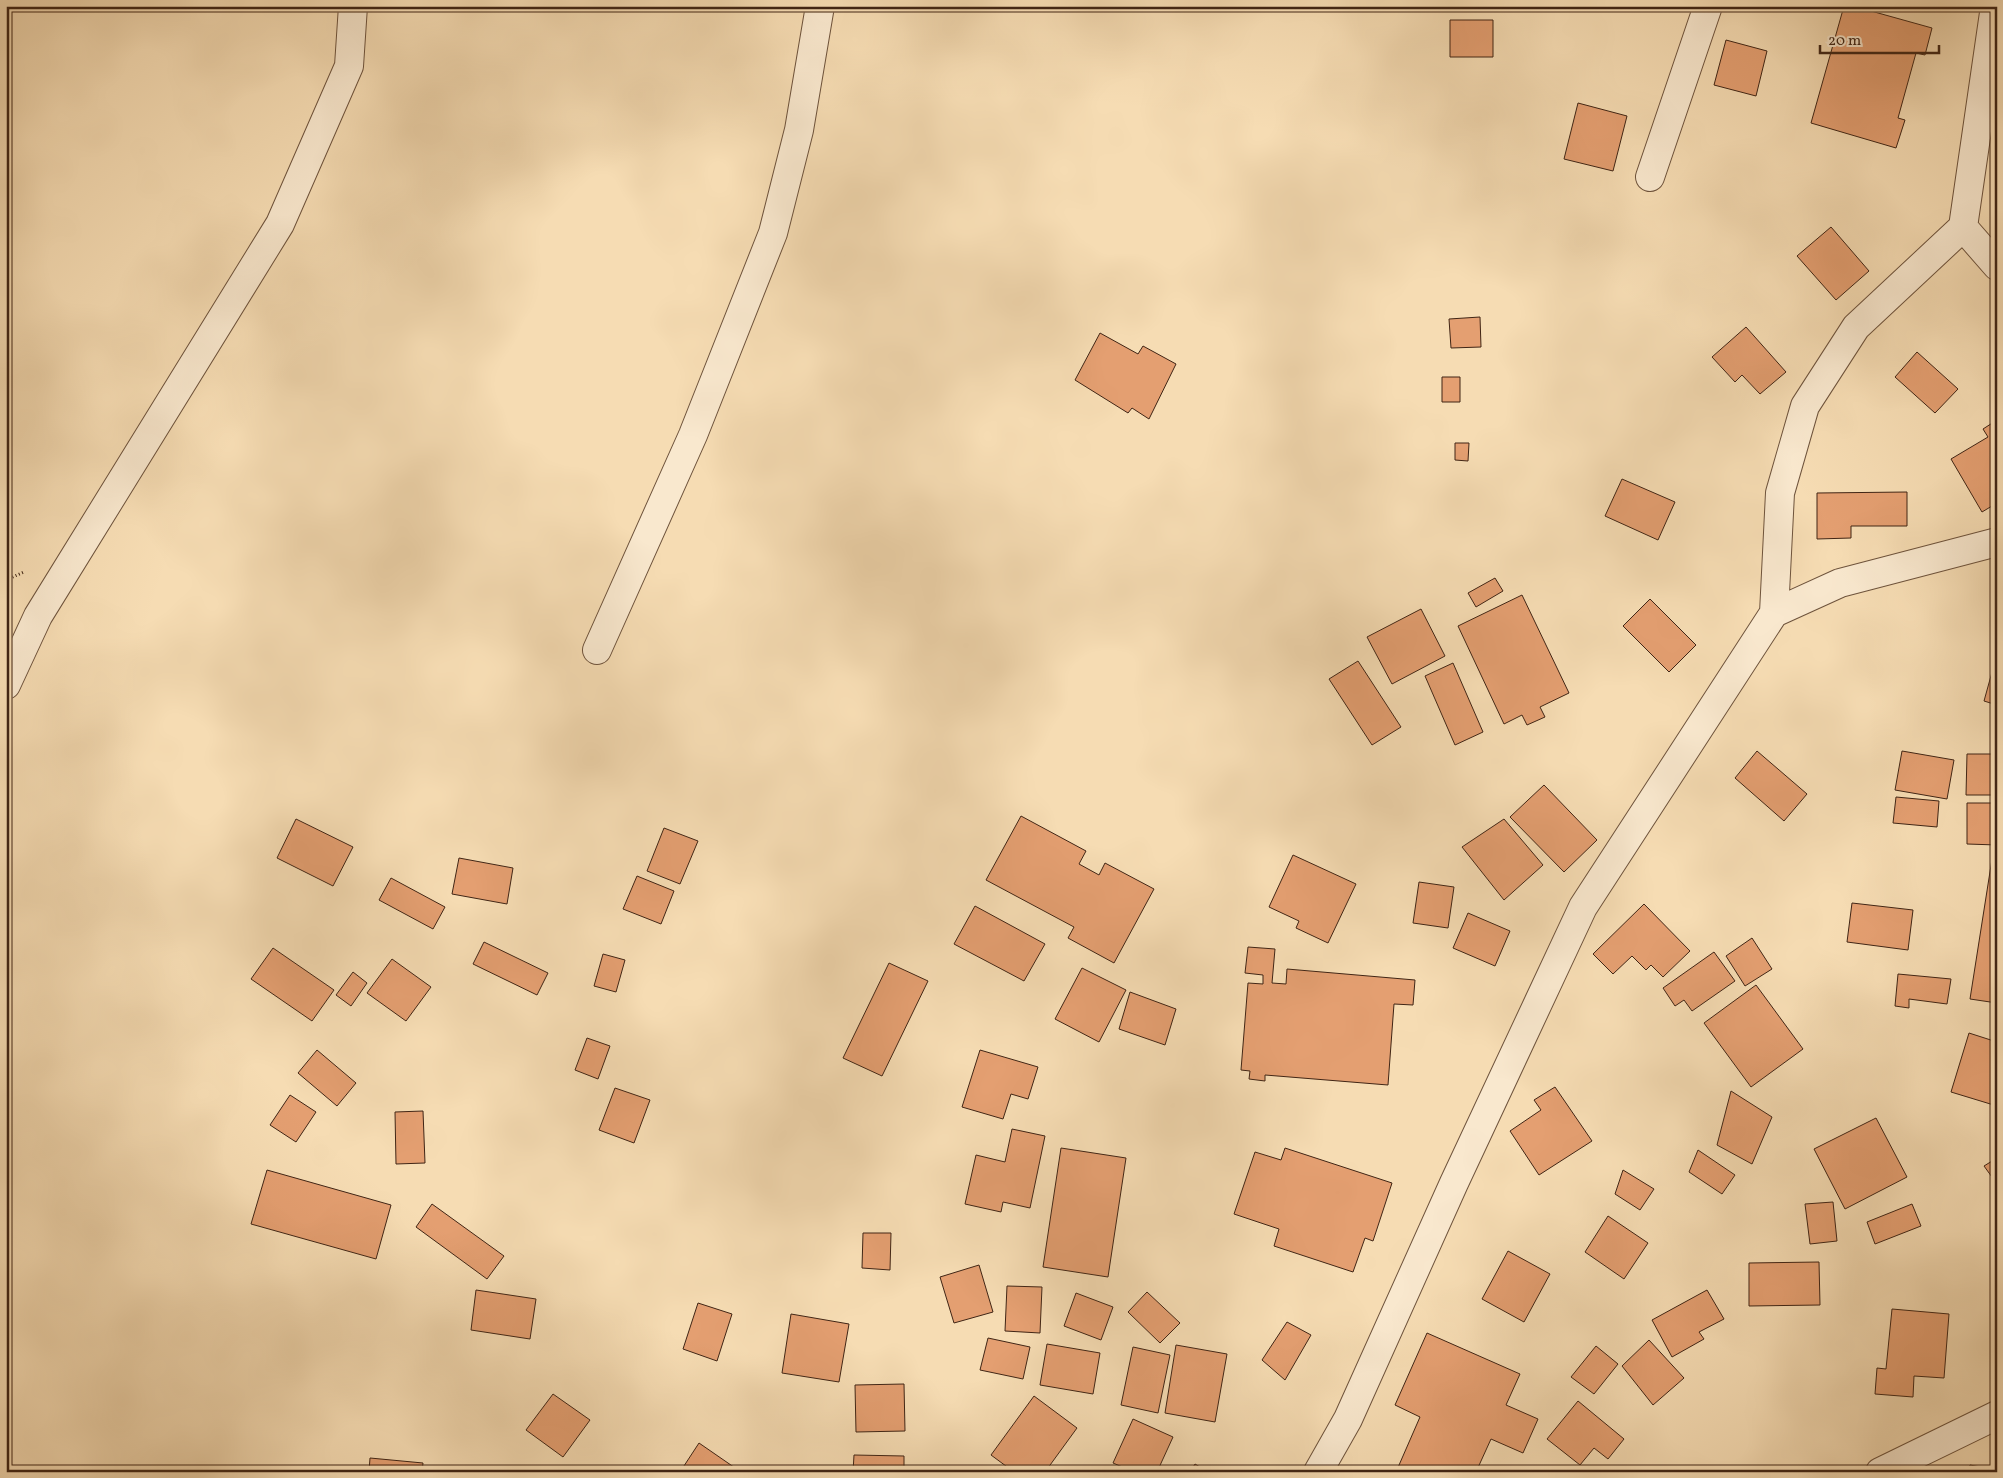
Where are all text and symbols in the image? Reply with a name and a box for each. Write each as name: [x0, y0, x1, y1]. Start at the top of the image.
scale bar: [1820, 22, 1939, 54]
text: 20 m: [1828, 31, 1861, 52]

